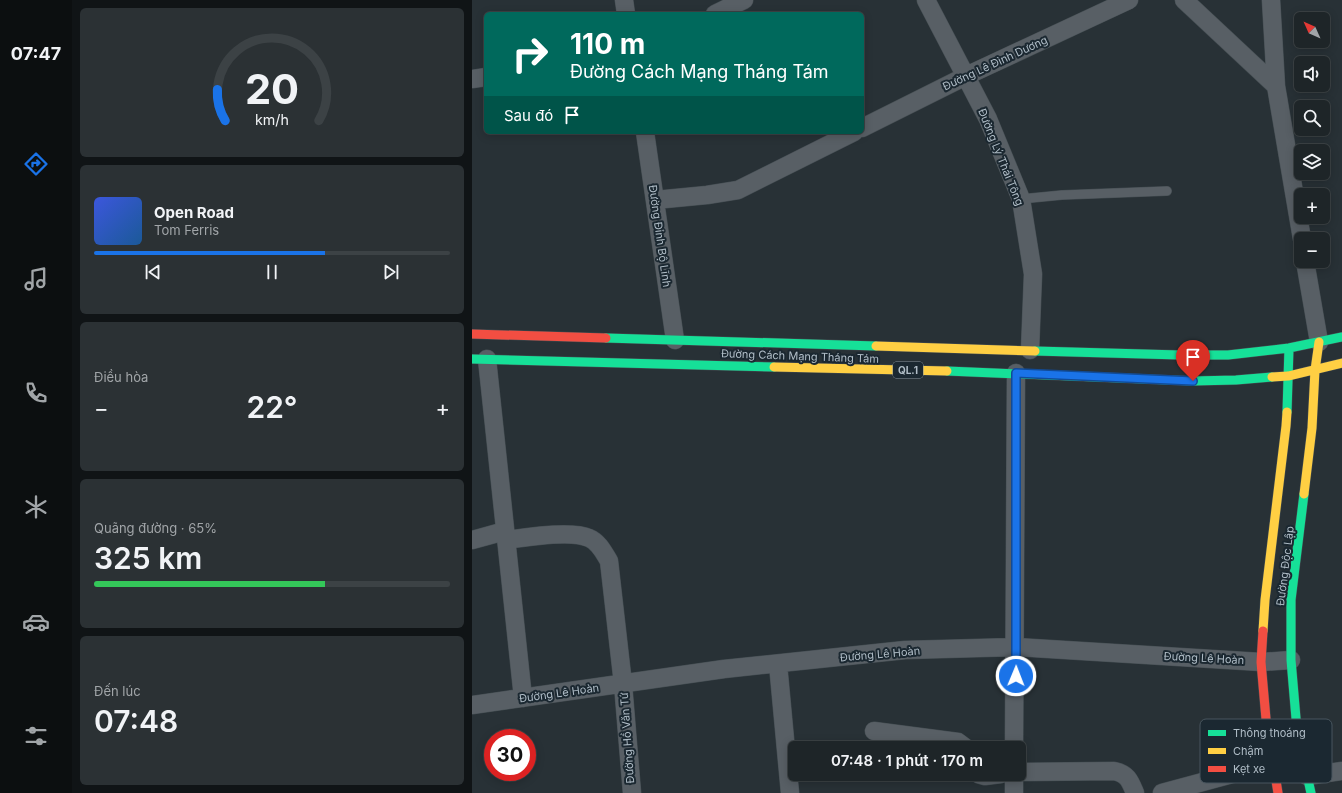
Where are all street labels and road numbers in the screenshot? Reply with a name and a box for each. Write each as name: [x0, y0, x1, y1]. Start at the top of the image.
street label: Đường Lê Đình Dương: [940, 33, 1050, 93]
street label: Đường Lý Thái Tông: [975, 106, 1027, 208]
street label: Đường Đinh Bộ Lĩnh: [646, 184, 674, 288]
street label: Đường Cách Mạng Tháng Tám: [721, 346, 879, 366]
road number: QL.1: [893, 362, 923, 378]
street label: Đường Độc Lập: [1273, 525, 1297, 607]
street label: Đường Lê Hoàn: [839, 644, 921, 664]
street label: Đường Lê Hoàn: [1163, 649, 1245, 667]
street label: Đường Lê Hoàn: [518, 680, 600, 706]
street label: Đường Hồ Văn Tứ: [617, 692, 637, 784]

